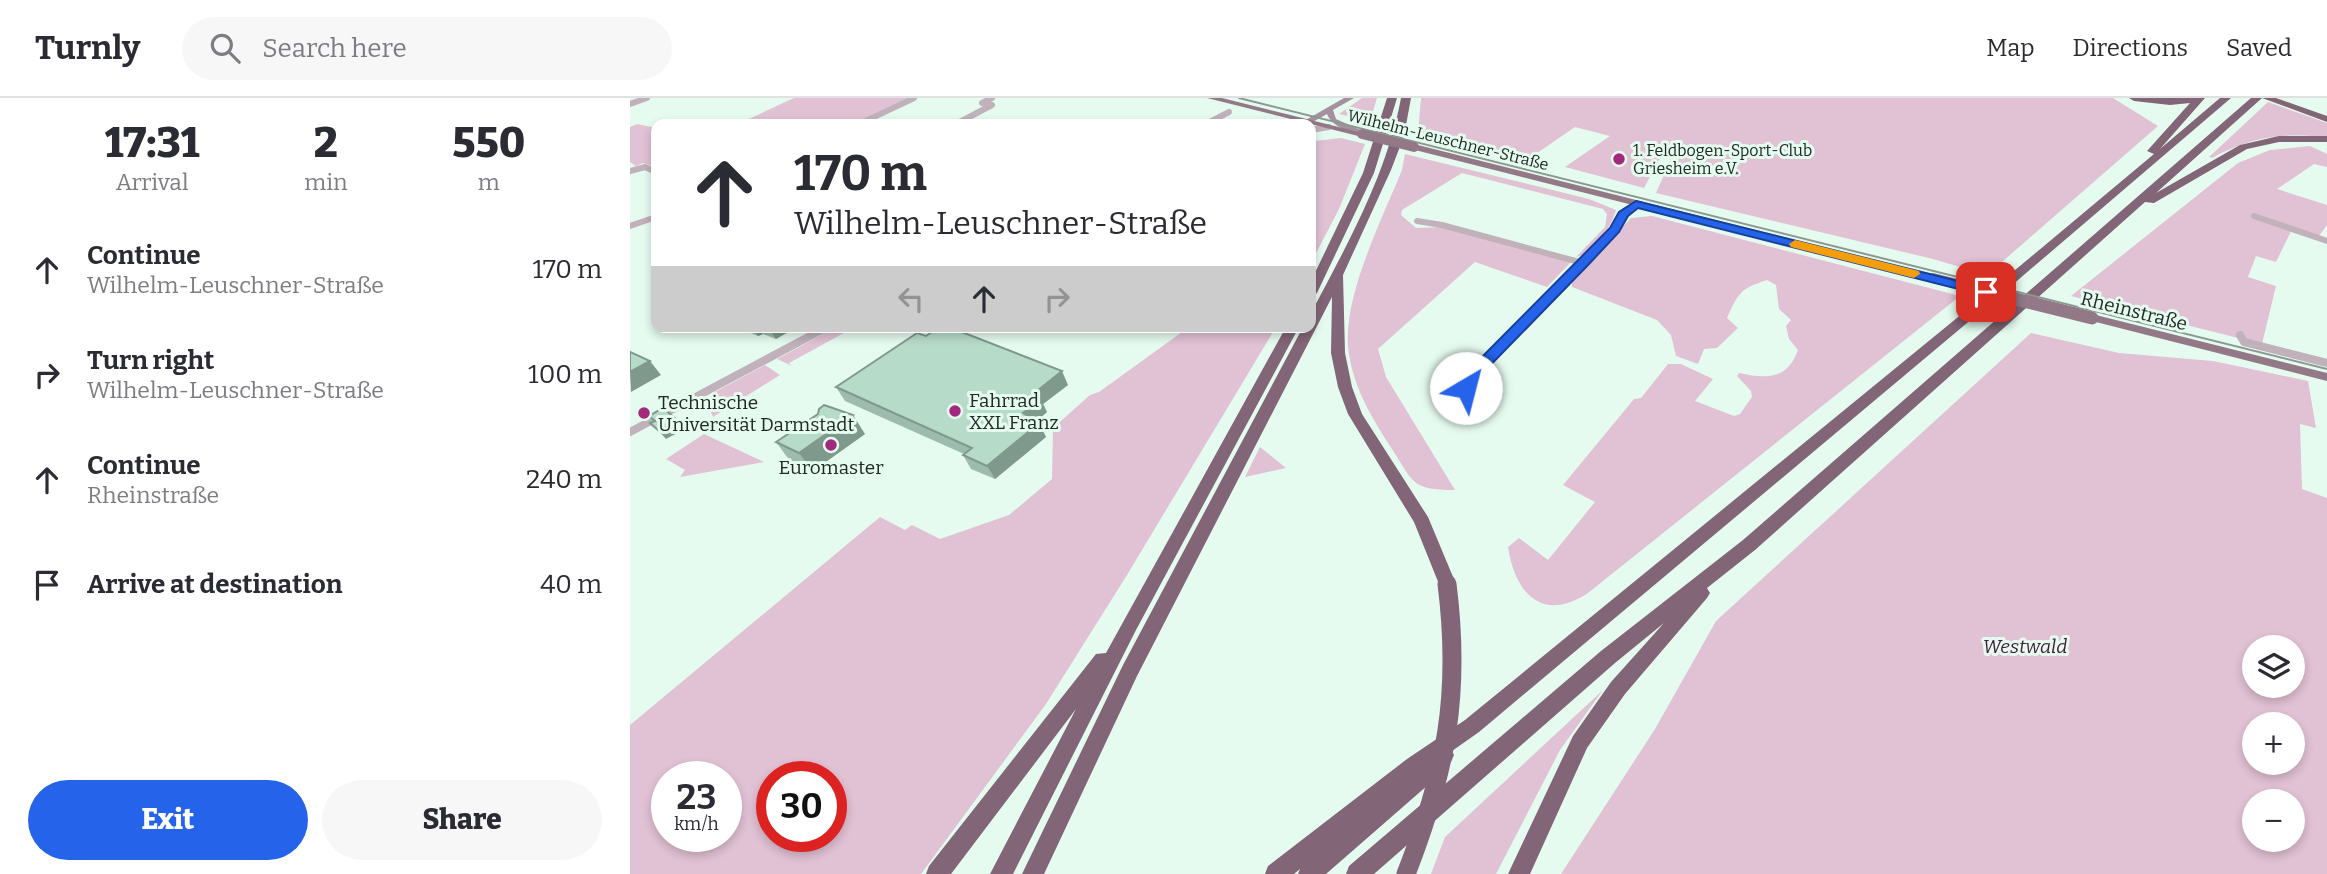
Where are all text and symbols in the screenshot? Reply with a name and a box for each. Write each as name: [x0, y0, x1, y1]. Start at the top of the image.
search box: [182, 17, 672, 80]
text: Turnly: [35, 28, 140, 68]
icon: search: [206, 29, 244, 67]
text: Search here: [262, 33, 407, 64]
text: Map: [1986, 34, 2035, 62]
text: Directions: [2073, 34, 2188, 62]
text: Saved: [2226, 34, 2292, 62]
street label: Wilhelm-Leuschner-Straße: [1345, 106, 1551, 174]
text: 17:31: [105, 118, 199, 168]
text: 2: [314, 118, 338, 168]
text: 550: [452, 118, 525, 168]
place label: 1. Feldbogen-Sport-Club Griesheim e.V.: [1633, 141, 1812, 178]
text: 170 m: [794, 144, 927, 203]
icon: ahead: [679, 147, 770, 238]
marker: 1. Feldbogen-Sport-Club Griesheim e.V.: [1611, 151, 1627, 167]
text: Arrival: [116, 168, 189, 196]
text: min: [304, 168, 348, 196]
text: m: [478, 168, 500, 196]
text: Wilhelm-Leuschner-Straße: [794, 204, 1207, 242]
text: Continue: [87, 240, 201, 271]
icon: ahead: [28, 251, 66, 289]
text: 170 m: [532, 254, 602, 285]
pin: [1956, 262, 2016, 322]
text: Wilhelm-Leuschner-Straße: [87, 271, 384, 299]
icon: arrive: [1967, 273, 2005, 311]
icon: left: [892, 280, 930, 318]
icon: ahead: [965, 280, 1003, 318]
icon: right: [1038, 280, 1076, 318]
street label: Rheinstraße: [2078, 287, 2190, 335]
text: Turn right: [87, 345, 214, 376]
position arrow: [1429, 351, 1503, 425]
icon: right: [28, 356, 66, 394]
text: 100 m: [528, 359, 602, 390]
text: Wilhelm-Leuschner-Straße: [87, 376, 384, 404]
place label: Fahrrad XXL Franz: [969, 389, 1059, 434]
place label: Technische Universität Darmstadt: [658, 391, 855, 436]
marker: Fahrrad XXL Franz: [947, 403, 963, 419]
marker: Technische Universität Darmstadt: [636, 405, 652, 421]
marker: Euromaster: [823, 437, 839, 453]
text: Continue: [87, 450, 201, 481]
place label: Euromaster: [778, 456, 884, 479]
icon: ahead: [28, 461, 66, 499]
text: 240 m: [526, 464, 602, 495]
text: Rheinstraße: [87, 481, 219, 509]
icon: arrive: [28, 566, 66, 604]
text: Arrive at destination: [87, 569, 342, 600]
text: 40 m: [540, 569, 602, 600]
park label: Westwald: [1983, 635, 2067, 658]
map controls: [2242, 635, 2305, 852]
button: layers: [2242, 635, 2305, 698]
button: +: [2242, 712, 2305, 775]
speed limit sign: 30: [756, 761, 847, 852]
text: 23: [677, 776, 716, 818]
button: Exit: [28, 780, 308, 860]
button: Share: [322, 780, 602, 860]
button: −: [2242, 789, 2305, 852]
text: km/h: [674, 813, 719, 835]

